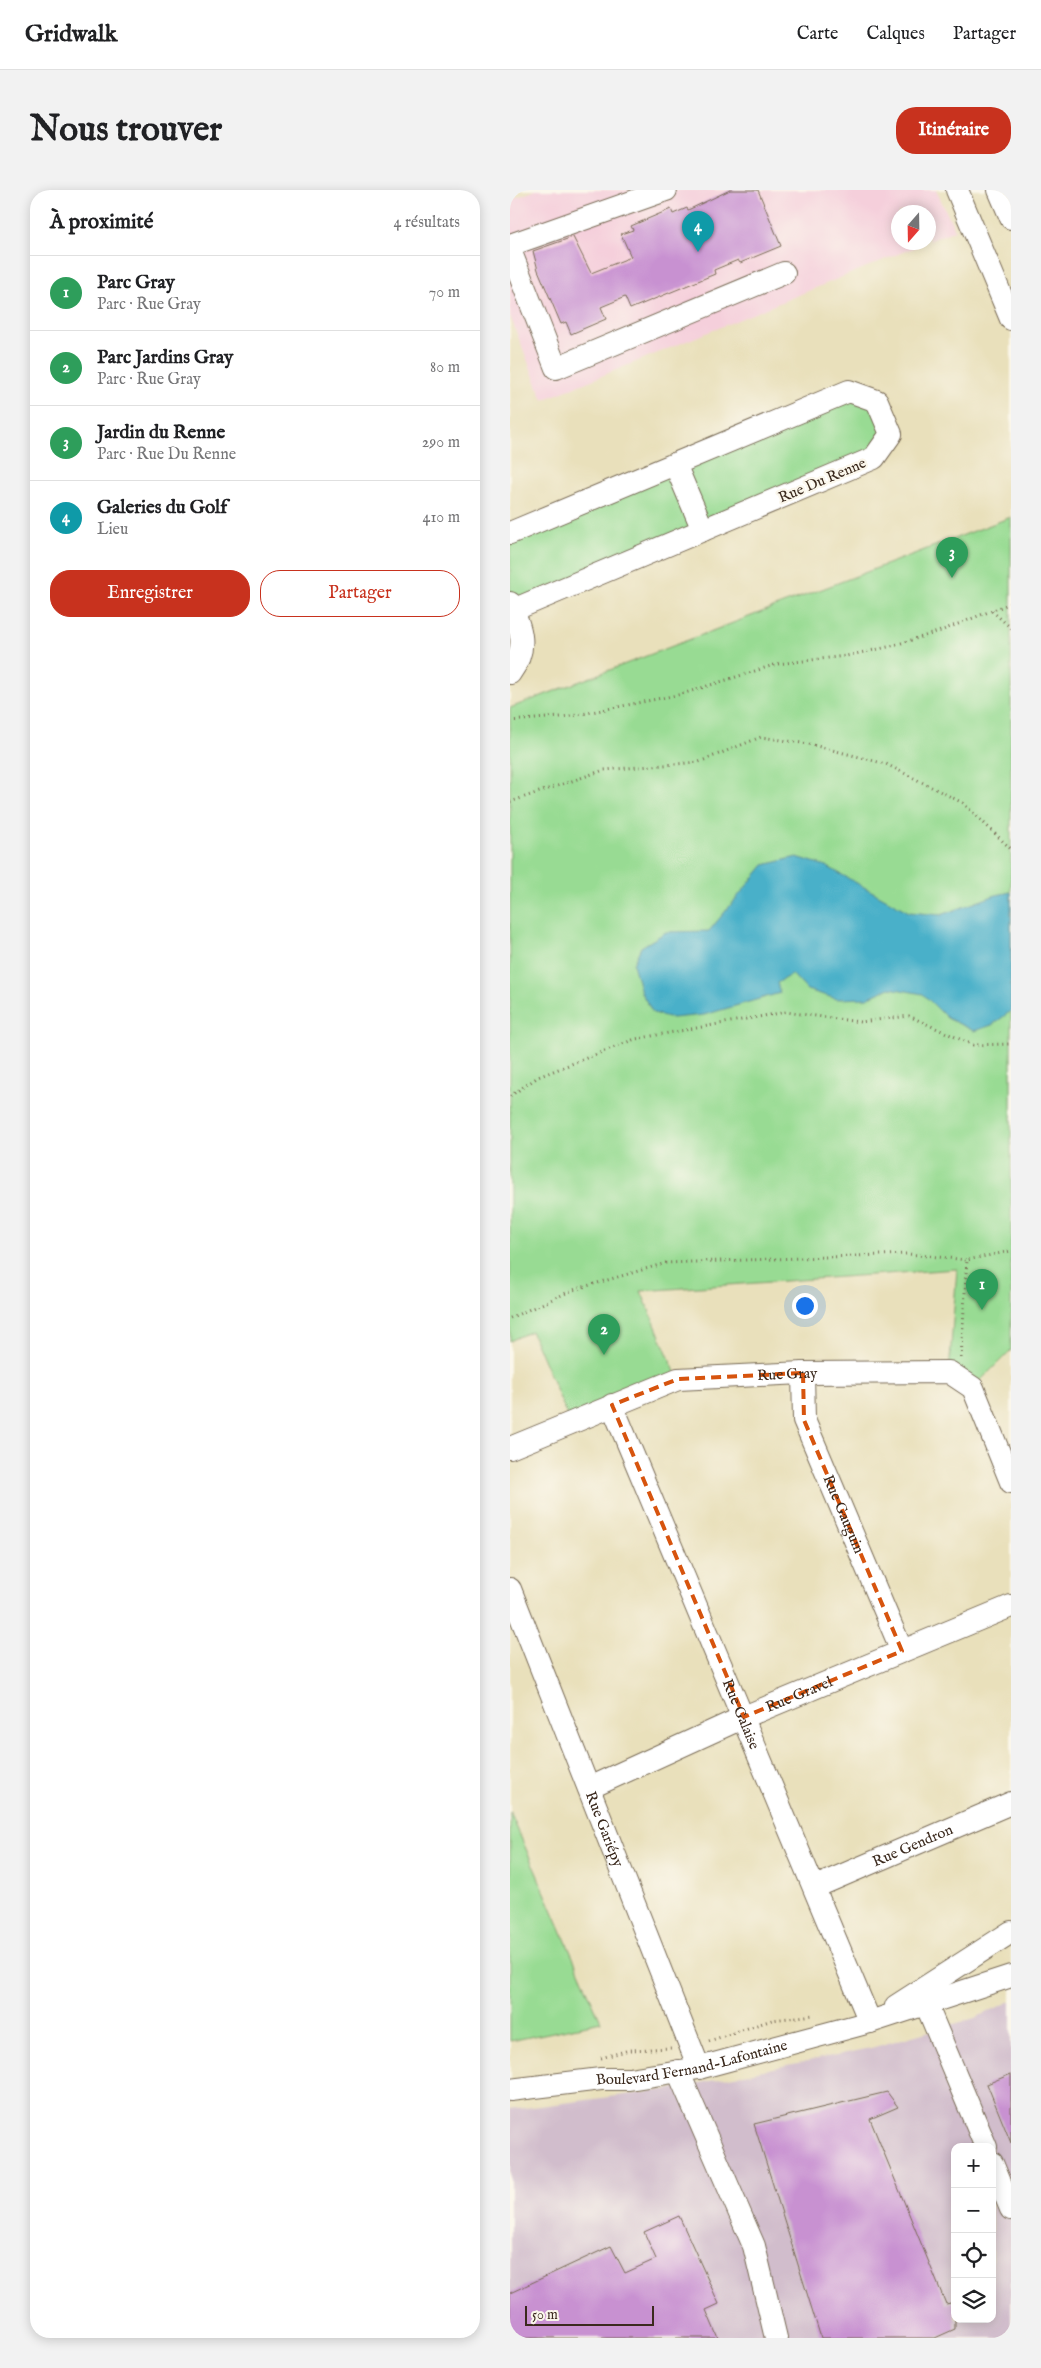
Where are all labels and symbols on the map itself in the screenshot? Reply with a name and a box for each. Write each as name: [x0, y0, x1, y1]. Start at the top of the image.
north arrow: [891, 205, 936, 250]
pin: 4: [682, 211, 714, 252]
street label: Rue Du Renne: [775, 453, 869, 507]
pin: 3: [936, 537, 968, 578]
pin: 1: [966, 1269, 998, 1310]
your location: [792, 1293, 818, 1319]
pin: 2: [588, 1314, 620, 1355]
street label: Rue Gray: [757, 1364, 818, 1385]
street label: Rue Gauguin: [818, 1472, 868, 1556]
street label: Rue Gravel: [763, 1672, 836, 1717]
street label: Rue Galaise: [718, 1676, 764, 1752]
street label: Rue Gariépy: [581, 1789, 628, 1870]
street label: Rue Gendron: [870, 1820, 956, 1871]
street label: Boulevard Fernand-Lafontaine: [595, 2036, 790, 2090]
scale bar: [525, 2303, 654, 2326]

